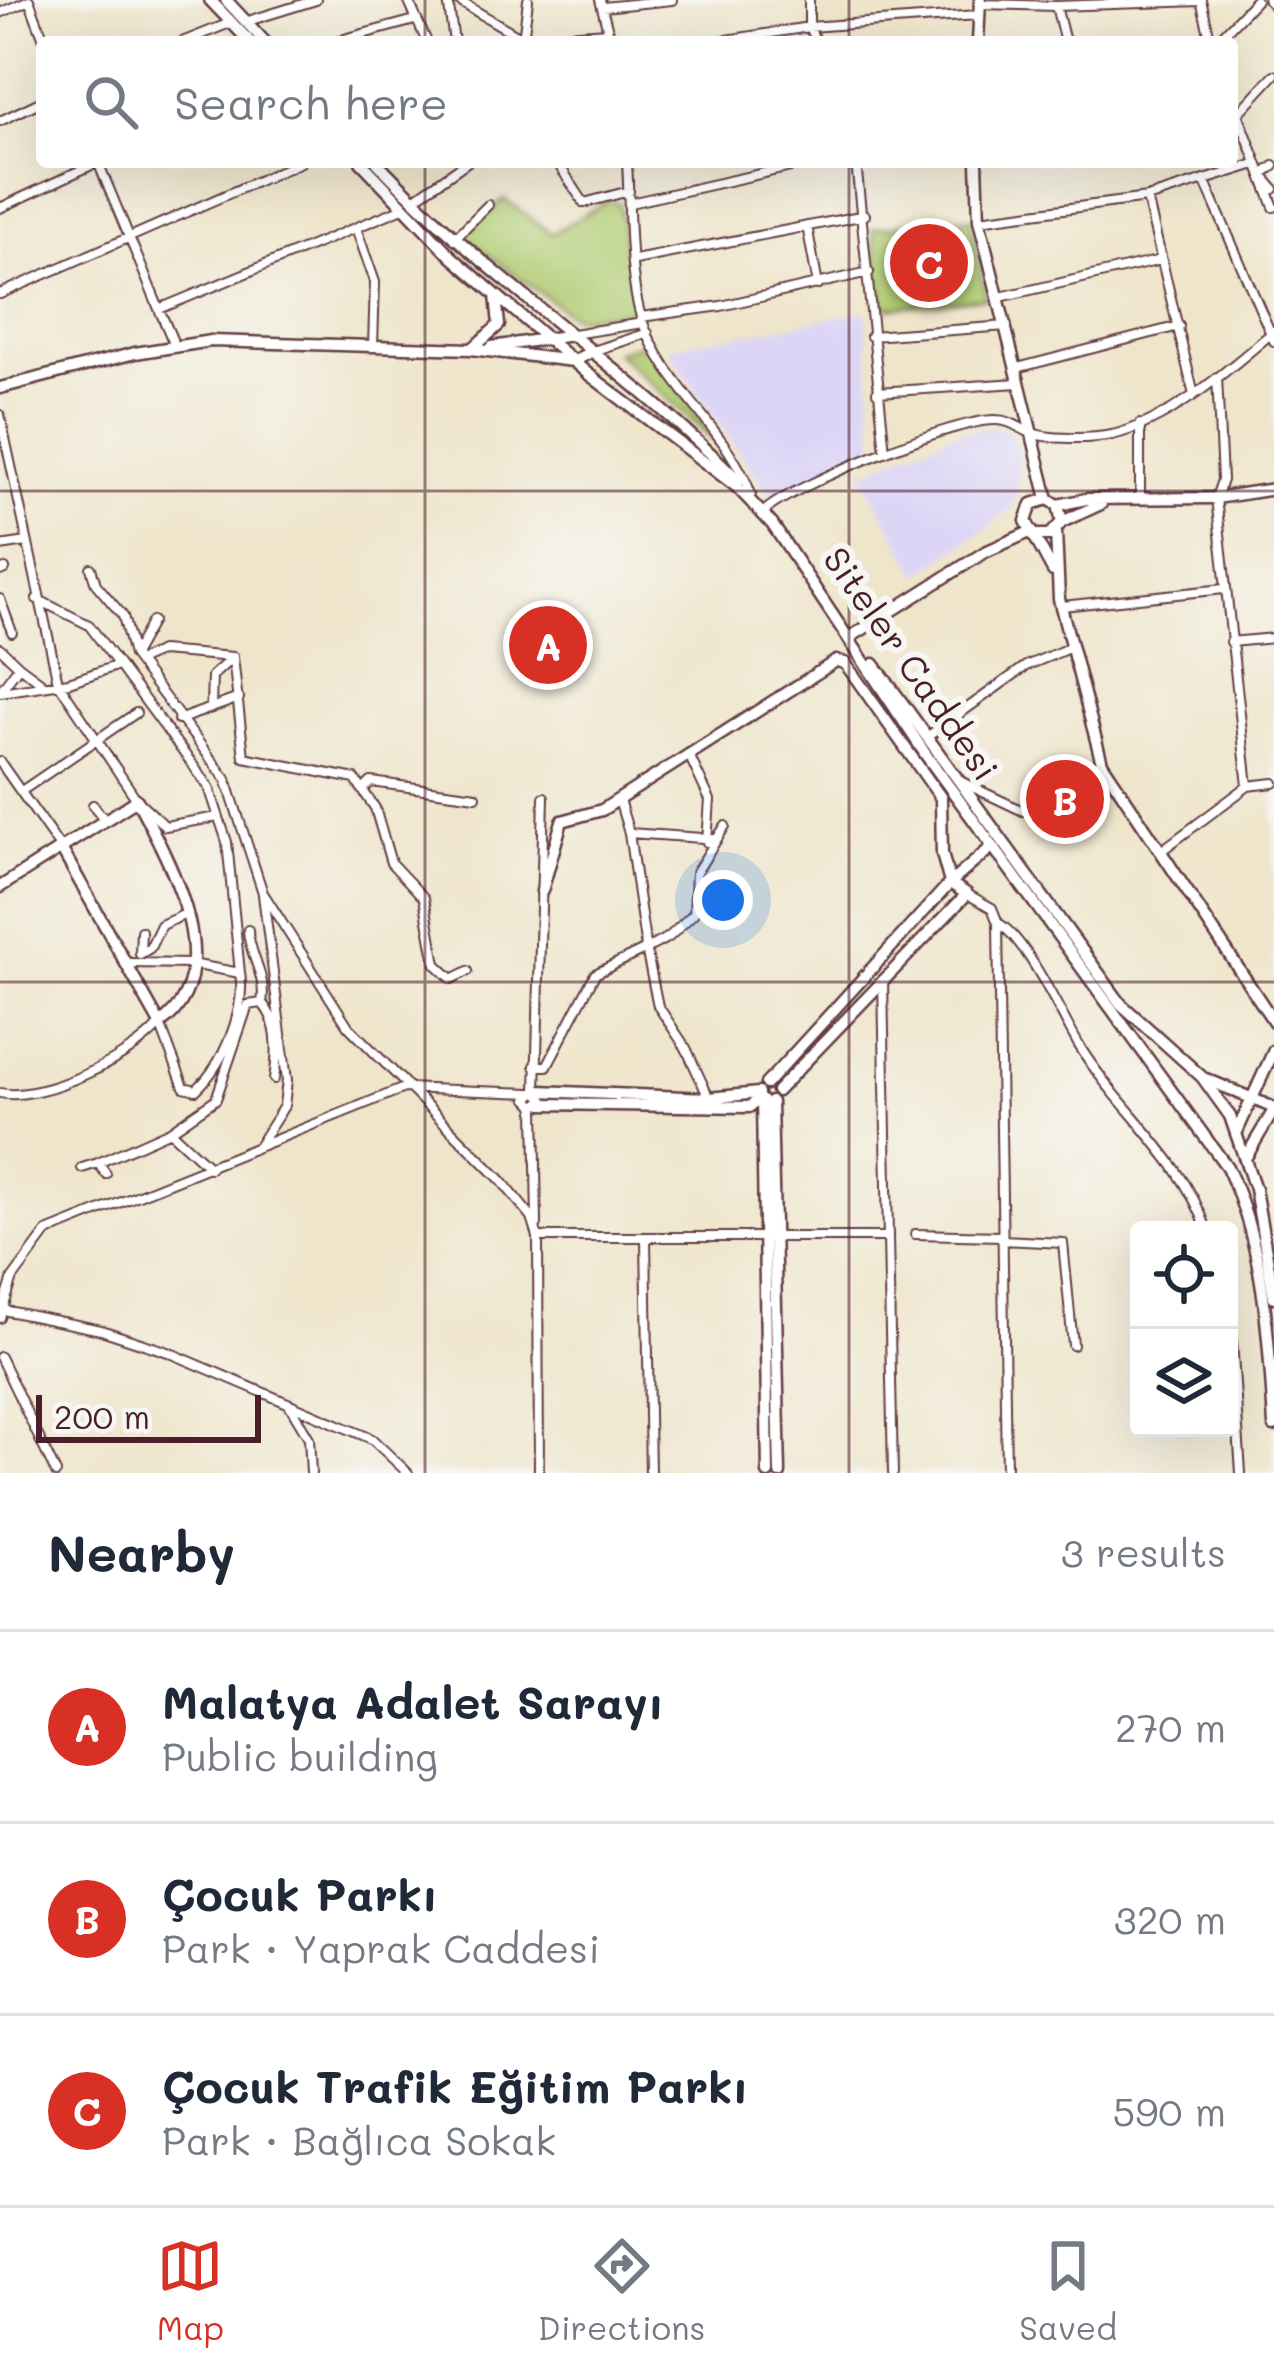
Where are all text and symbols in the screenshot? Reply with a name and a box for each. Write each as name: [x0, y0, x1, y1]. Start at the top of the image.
search box: [36, 36, 1238, 168]
icon: search: [78, 69, 144, 135]
text: Search here: [174, 73, 448, 131]
pin: C: [890, 218, 968, 308]
street label: Siteler Caddesi: [814, 537, 1010, 789]
pin: A: [509, 600, 587, 690]
pin: B: [1026, 754, 1104, 844]
your location: [693, 870, 753, 930]
map controls: [1130, 1221, 1238, 1437]
button: locate: [1130, 1221, 1238, 1329]
button: layers: [1130, 1329, 1238, 1437]
scale bar: [36, 1389, 261, 1442]
text: 200 m: [54, 1394, 150, 1437]
text: Nearby: [48, 1518, 235, 1585]
text: 3 results: [1061, 1526, 1226, 1577]
text: Malatya Adalet Sarayı: [162, 1672, 664, 1730]
text: A: [73, 1701, 101, 1752]
text: 270 m: [1115, 1701, 1226, 1752]
text: Public building: [162, 1730, 438, 1781]
text: Çocuk Parkı: [162, 1864, 438, 1922]
text: B: [74, 1893, 100, 1944]
text: 320 m: [1114, 1893, 1226, 1944]
text: Park · Yaprak Caddesi: [162, 1922, 600, 1973]
text: Çocuk Trafik Eğitim Parkı: [162, 2056, 748, 2114]
text: C: [73, 2085, 101, 2136]
text: 590 m: [1113, 2085, 1226, 2136]
text: Park · Bağlıca Sokak: [162, 2114, 556, 2165]
tab: Map: [157, 2233, 224, 2348]
tab: Directions: [538, 2233, 705, 2348]
tab: Saved: [1019, 2233, 1117, 2348]

